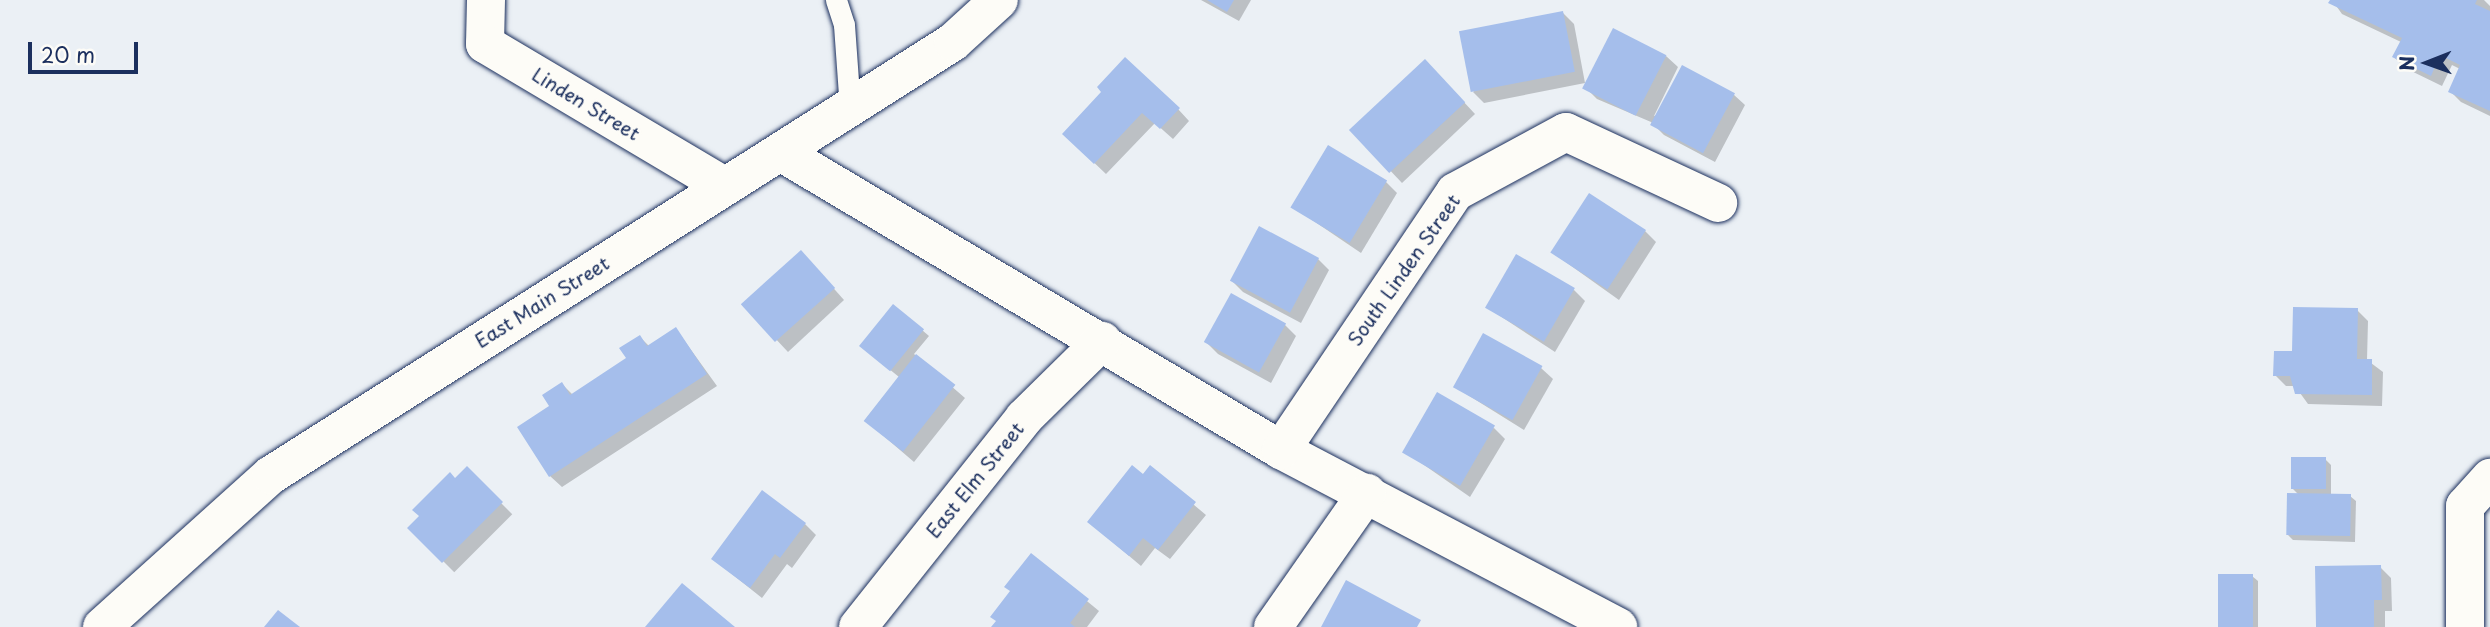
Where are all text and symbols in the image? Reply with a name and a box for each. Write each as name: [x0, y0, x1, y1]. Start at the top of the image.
scale bar: [32, 28, 142, 72]
north arrow: [2392, 28, 2462, 98]
text: 20 m: [41, 38, 95, 70]
text: N: [2392, 56, 2420, 71]
street label: Linden Street: [528, 63, 644, 145]
street label: South Linden Street: [1343, 189, 1465, 351]
street label: East Main Street: [470, 251, 614, 353]
street label: East Elm Street: [921, 418, 1029, 542]

